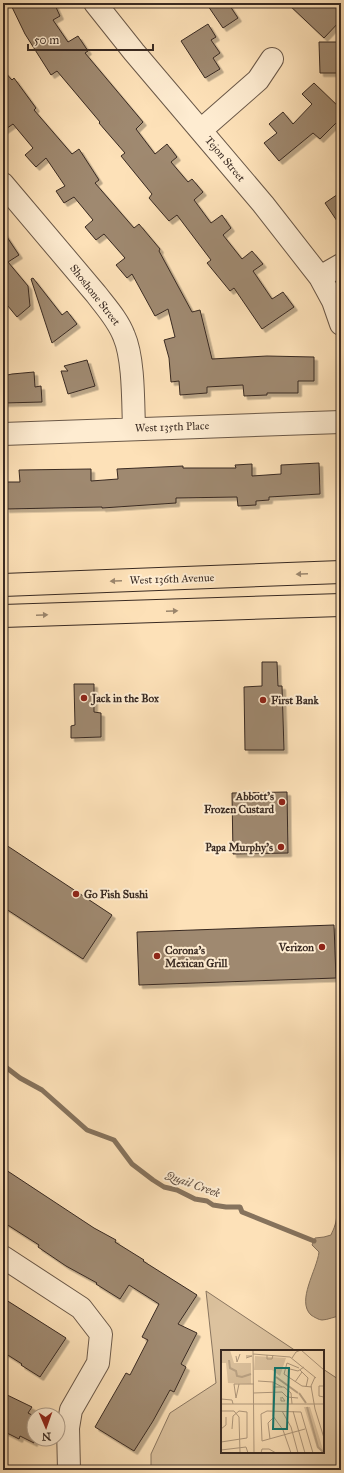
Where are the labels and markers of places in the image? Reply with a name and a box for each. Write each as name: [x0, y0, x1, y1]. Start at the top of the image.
place label: Jack in the Box: [90, 692, 159, 706]
marker: Jack in the Box: [79, 693, 89, 703]
place label: First Bank: [271, 694, 319, 707]
marker: First Bank: [258, 695, 268, 705]
place label: Abbott's Frozen Custard: [204, 790, 274, 816]
marker: Abbott's Frozen Custard: [277, 797, 287, 807]
place label: Papa Murphy's: [205, 841, 273, 855]
marker: Papa Murphy's: [276, 842, 286, 852]
place label: Go Fish Sushi: [84, 888, 149, 901]
marker: Go Fish Sushi: [71, 889, 81, 899]
place label: Verizon: [278, 941, 314, 954]
marker: Verizon: [317, 942, 327, 952]
place label: Corona's Mexican Grill: [165, 944, 228, 970]
marker: Corona's Mexican Grill: [152, 951, 162, 961]

